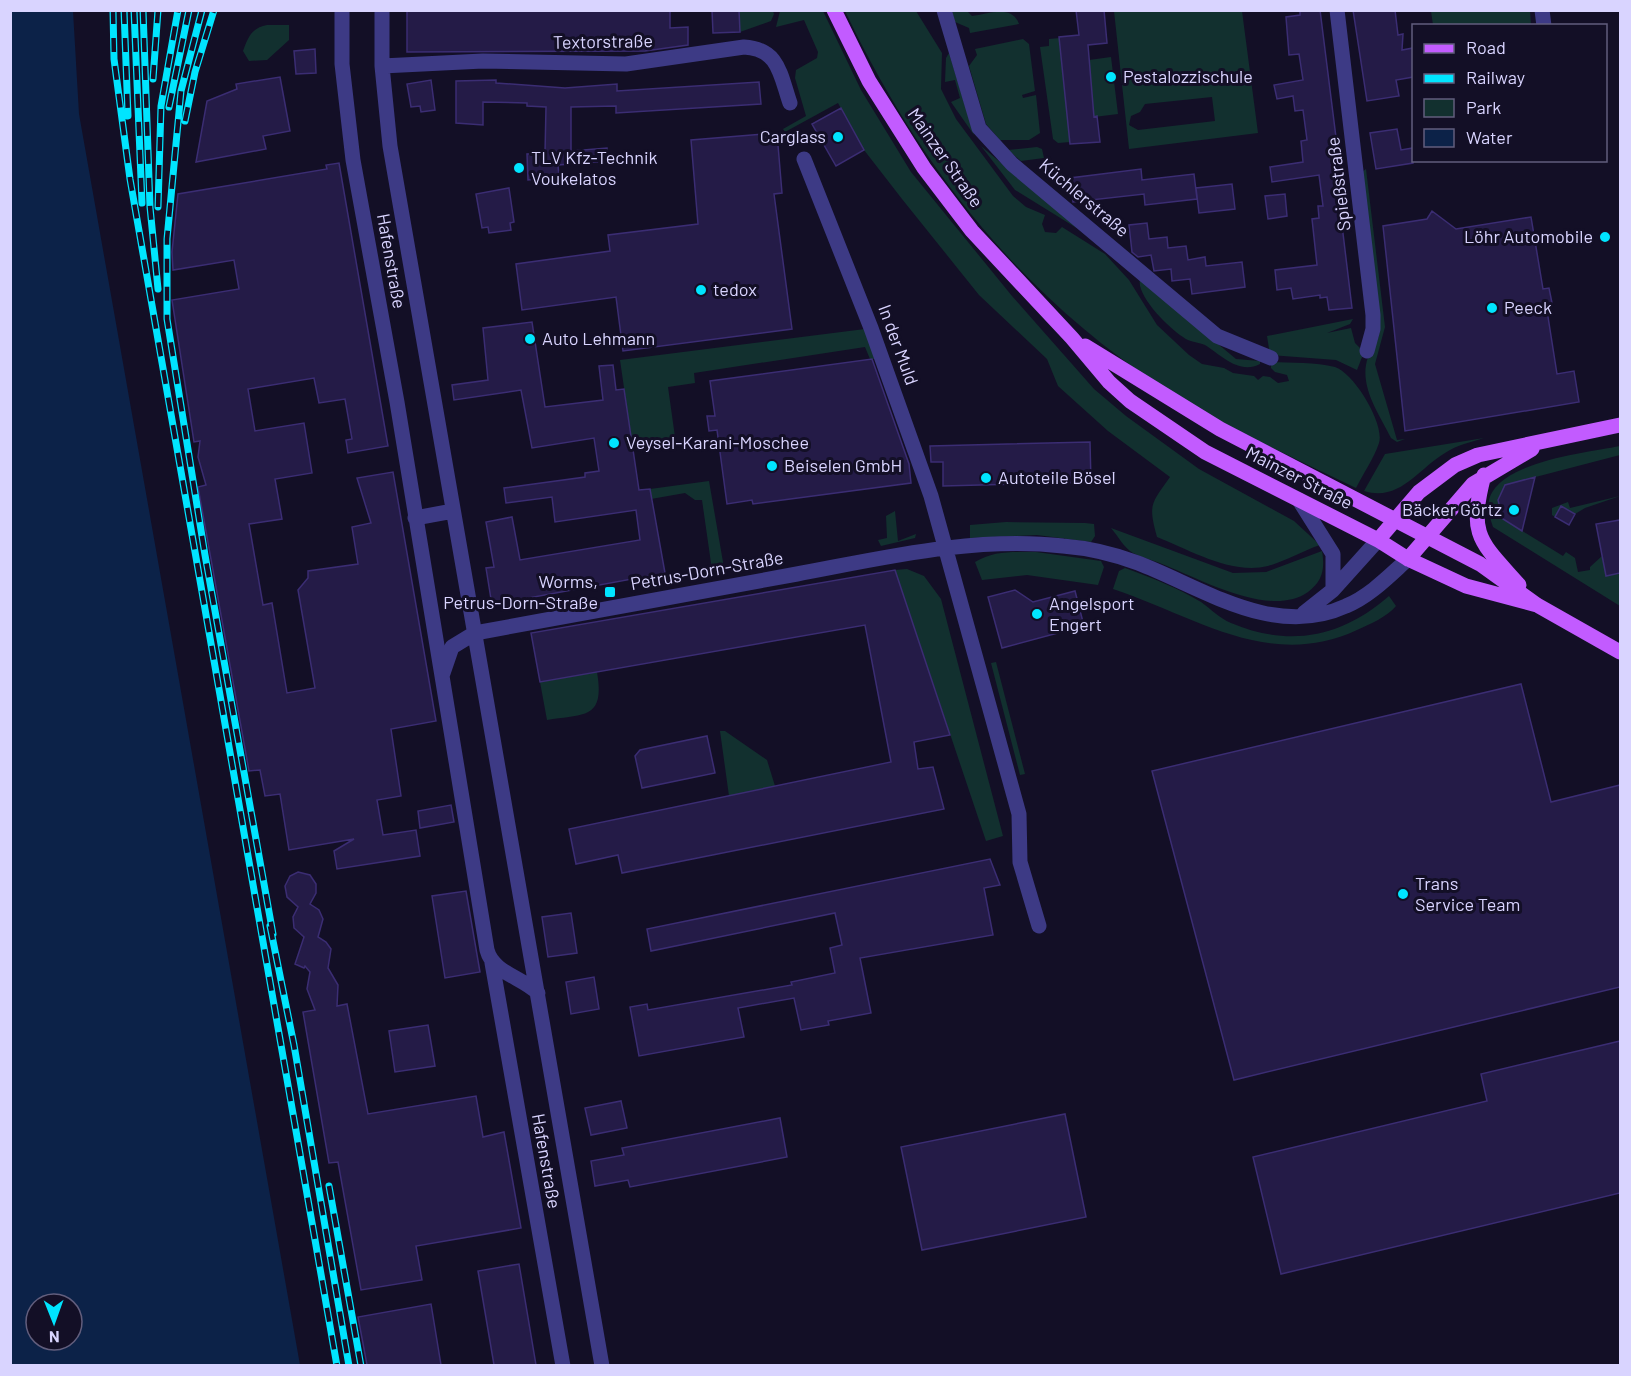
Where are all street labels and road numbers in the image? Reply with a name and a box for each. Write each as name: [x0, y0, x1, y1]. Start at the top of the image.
street label: Textorstraße: [553, 29, 653, 53]
street label: Mainzer Straße: [903, 103, 988, 211]
street label: Spießstraße: [1321, 136, 1355, 233]
street label: Küchlerstraße: [1035, 153, 1134, 241]
street label: Hafenstraße: [373, 211, 411, 310]
street label: In der Muld: [874, 301, 924, 388]
street label: Mainzer Straße: [1243, 441, 1356, 513]
street label: Petrus-Dorn-Straße: [629, 546, 785, 594]
street label: Hafenstraße: [528, 1111, 566, 1210]

